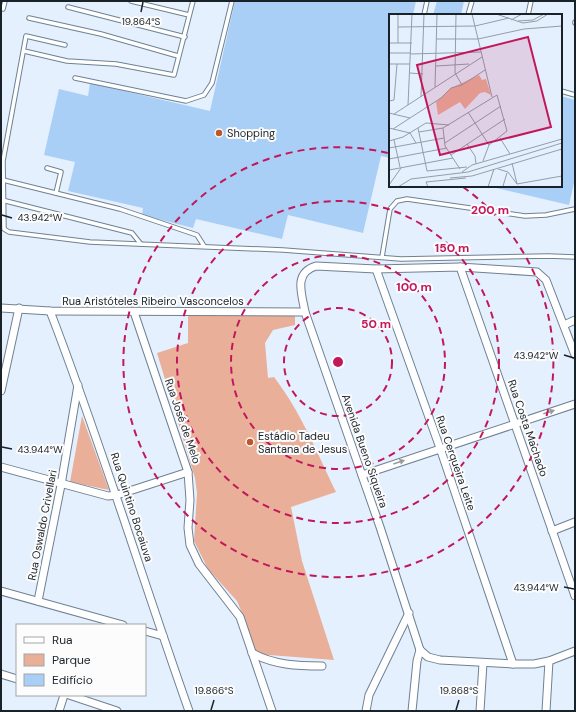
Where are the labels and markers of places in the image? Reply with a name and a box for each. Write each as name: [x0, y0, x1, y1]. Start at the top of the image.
place label: Shopping: [227, 126, 275, 140]
marker: Shopping: [214, 128, 224, 138]
centre of rings: [331, 355, 345, 369]
place label: Estádio Tadeu Santana de Jesus: [258, 429, 347, 456]
marker: Estádio Tadeu Santana de Jesus: [245, 437, 255, 447]

